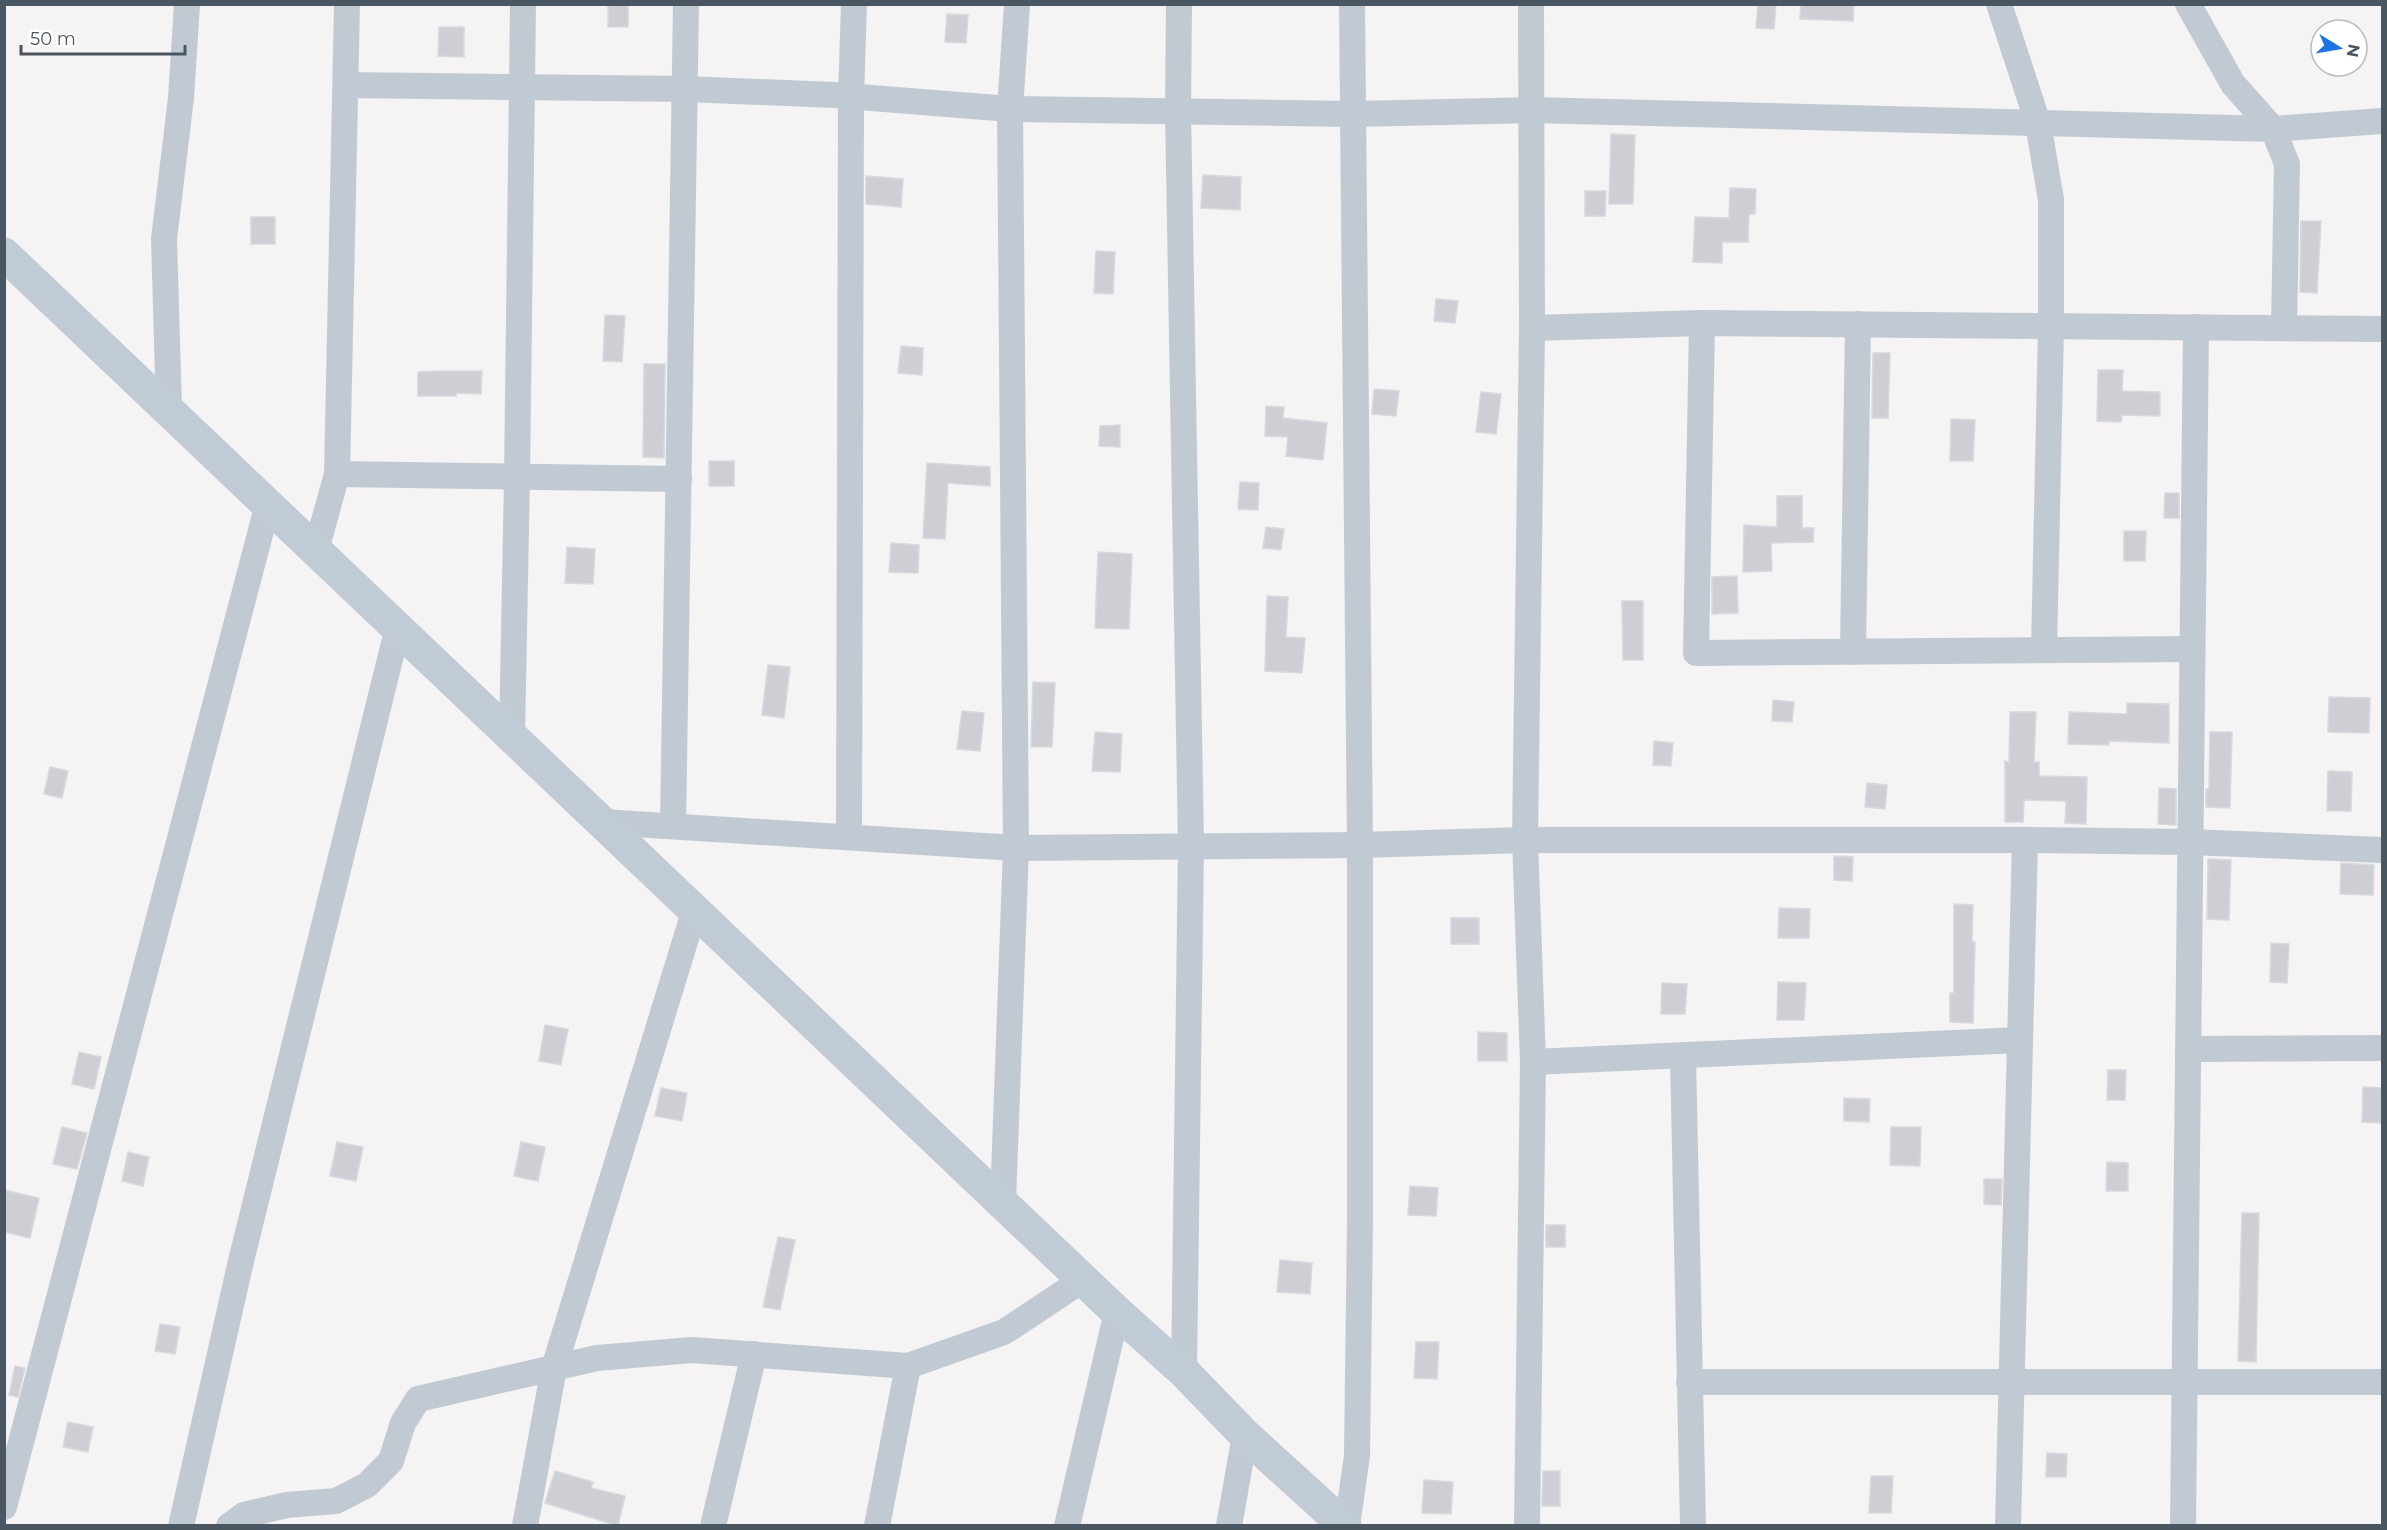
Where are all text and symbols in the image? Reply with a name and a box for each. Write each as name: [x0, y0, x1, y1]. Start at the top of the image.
scale bar: [21, 18, 184, 56]
north arrow: [2309, 18, 2369, 78]
text: 50 m: [30, 28, 76, 50]
text: N: [2343, 43, 2364, 59]

